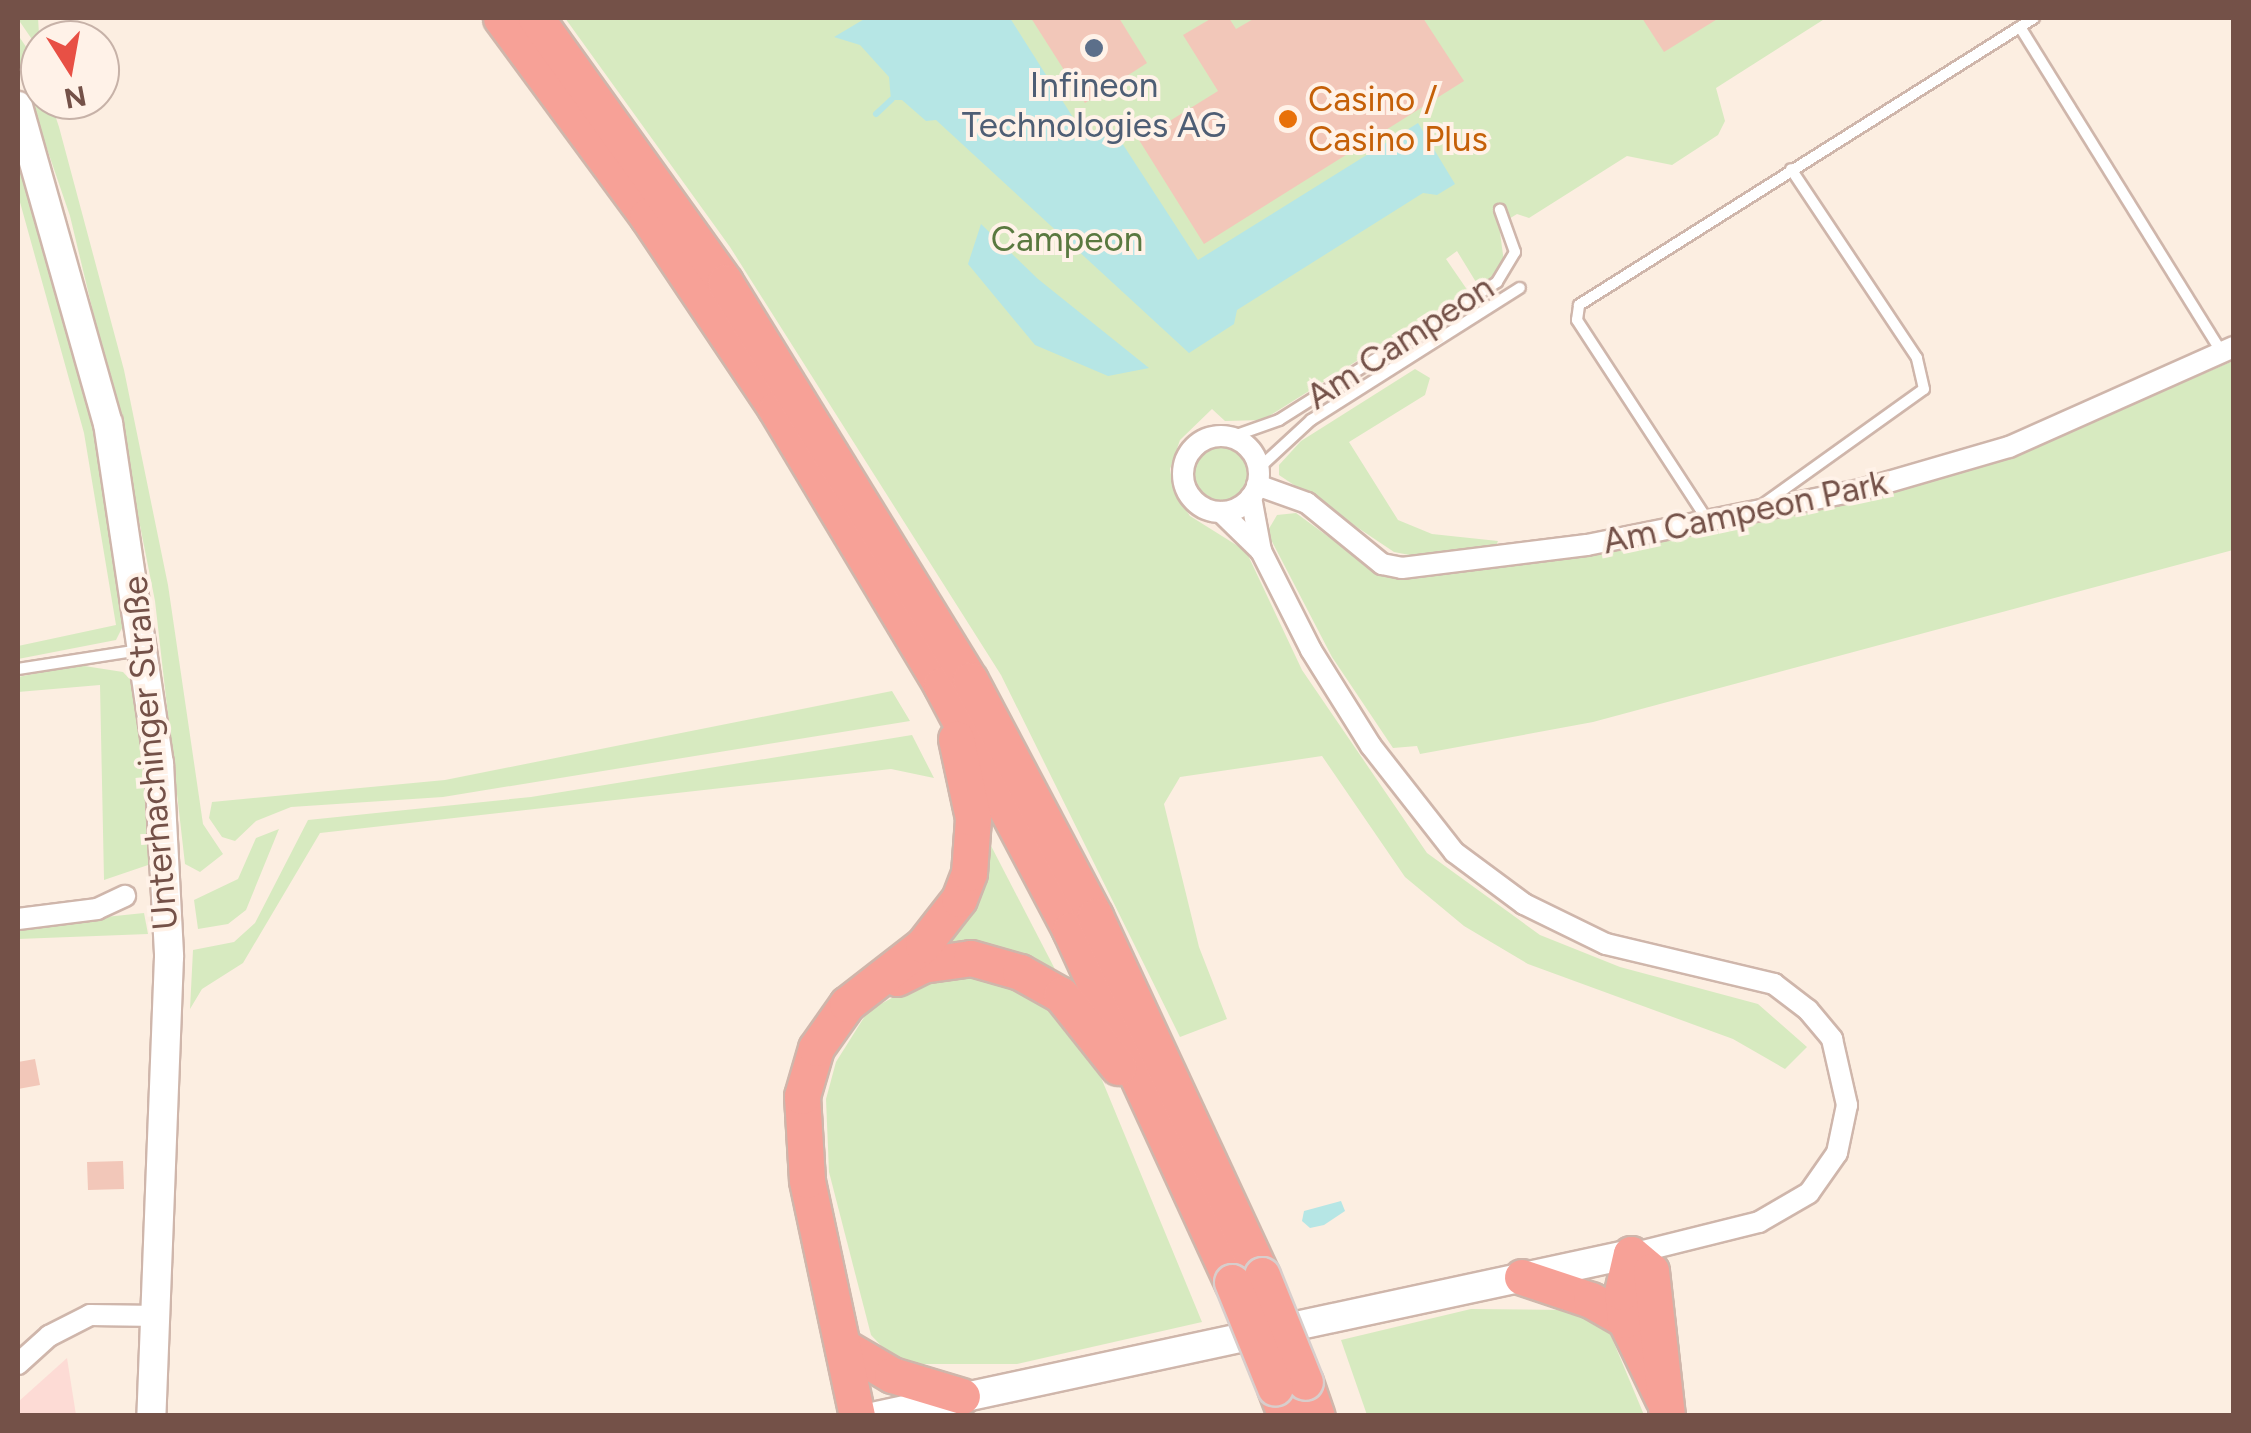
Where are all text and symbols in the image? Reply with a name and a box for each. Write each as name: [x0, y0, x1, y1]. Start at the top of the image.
north arrow: [20, 20, 120, 120]
marker: Infineon Technologies AG: [1083, 37, 1105, 59]
place label: Infineon Technologies AG: [962, 64, 1226, 146]
place label: Casino / Casino Plus: [1308, 78, 1488, 160]
text: N: [61, 79, 89, 116]
marker: Casino / Casino Plus: [1277, 108, 1299, 130]
park label: Campeon: [991, 218, 1143, 260]
street label: Am Campeon: [1299, 266, 1501, 418]
street label: Am Campeon Park: [1599, 461, 1891, 563]
street label: Unterhachinger Straße: [114, 574, 186, 932]

